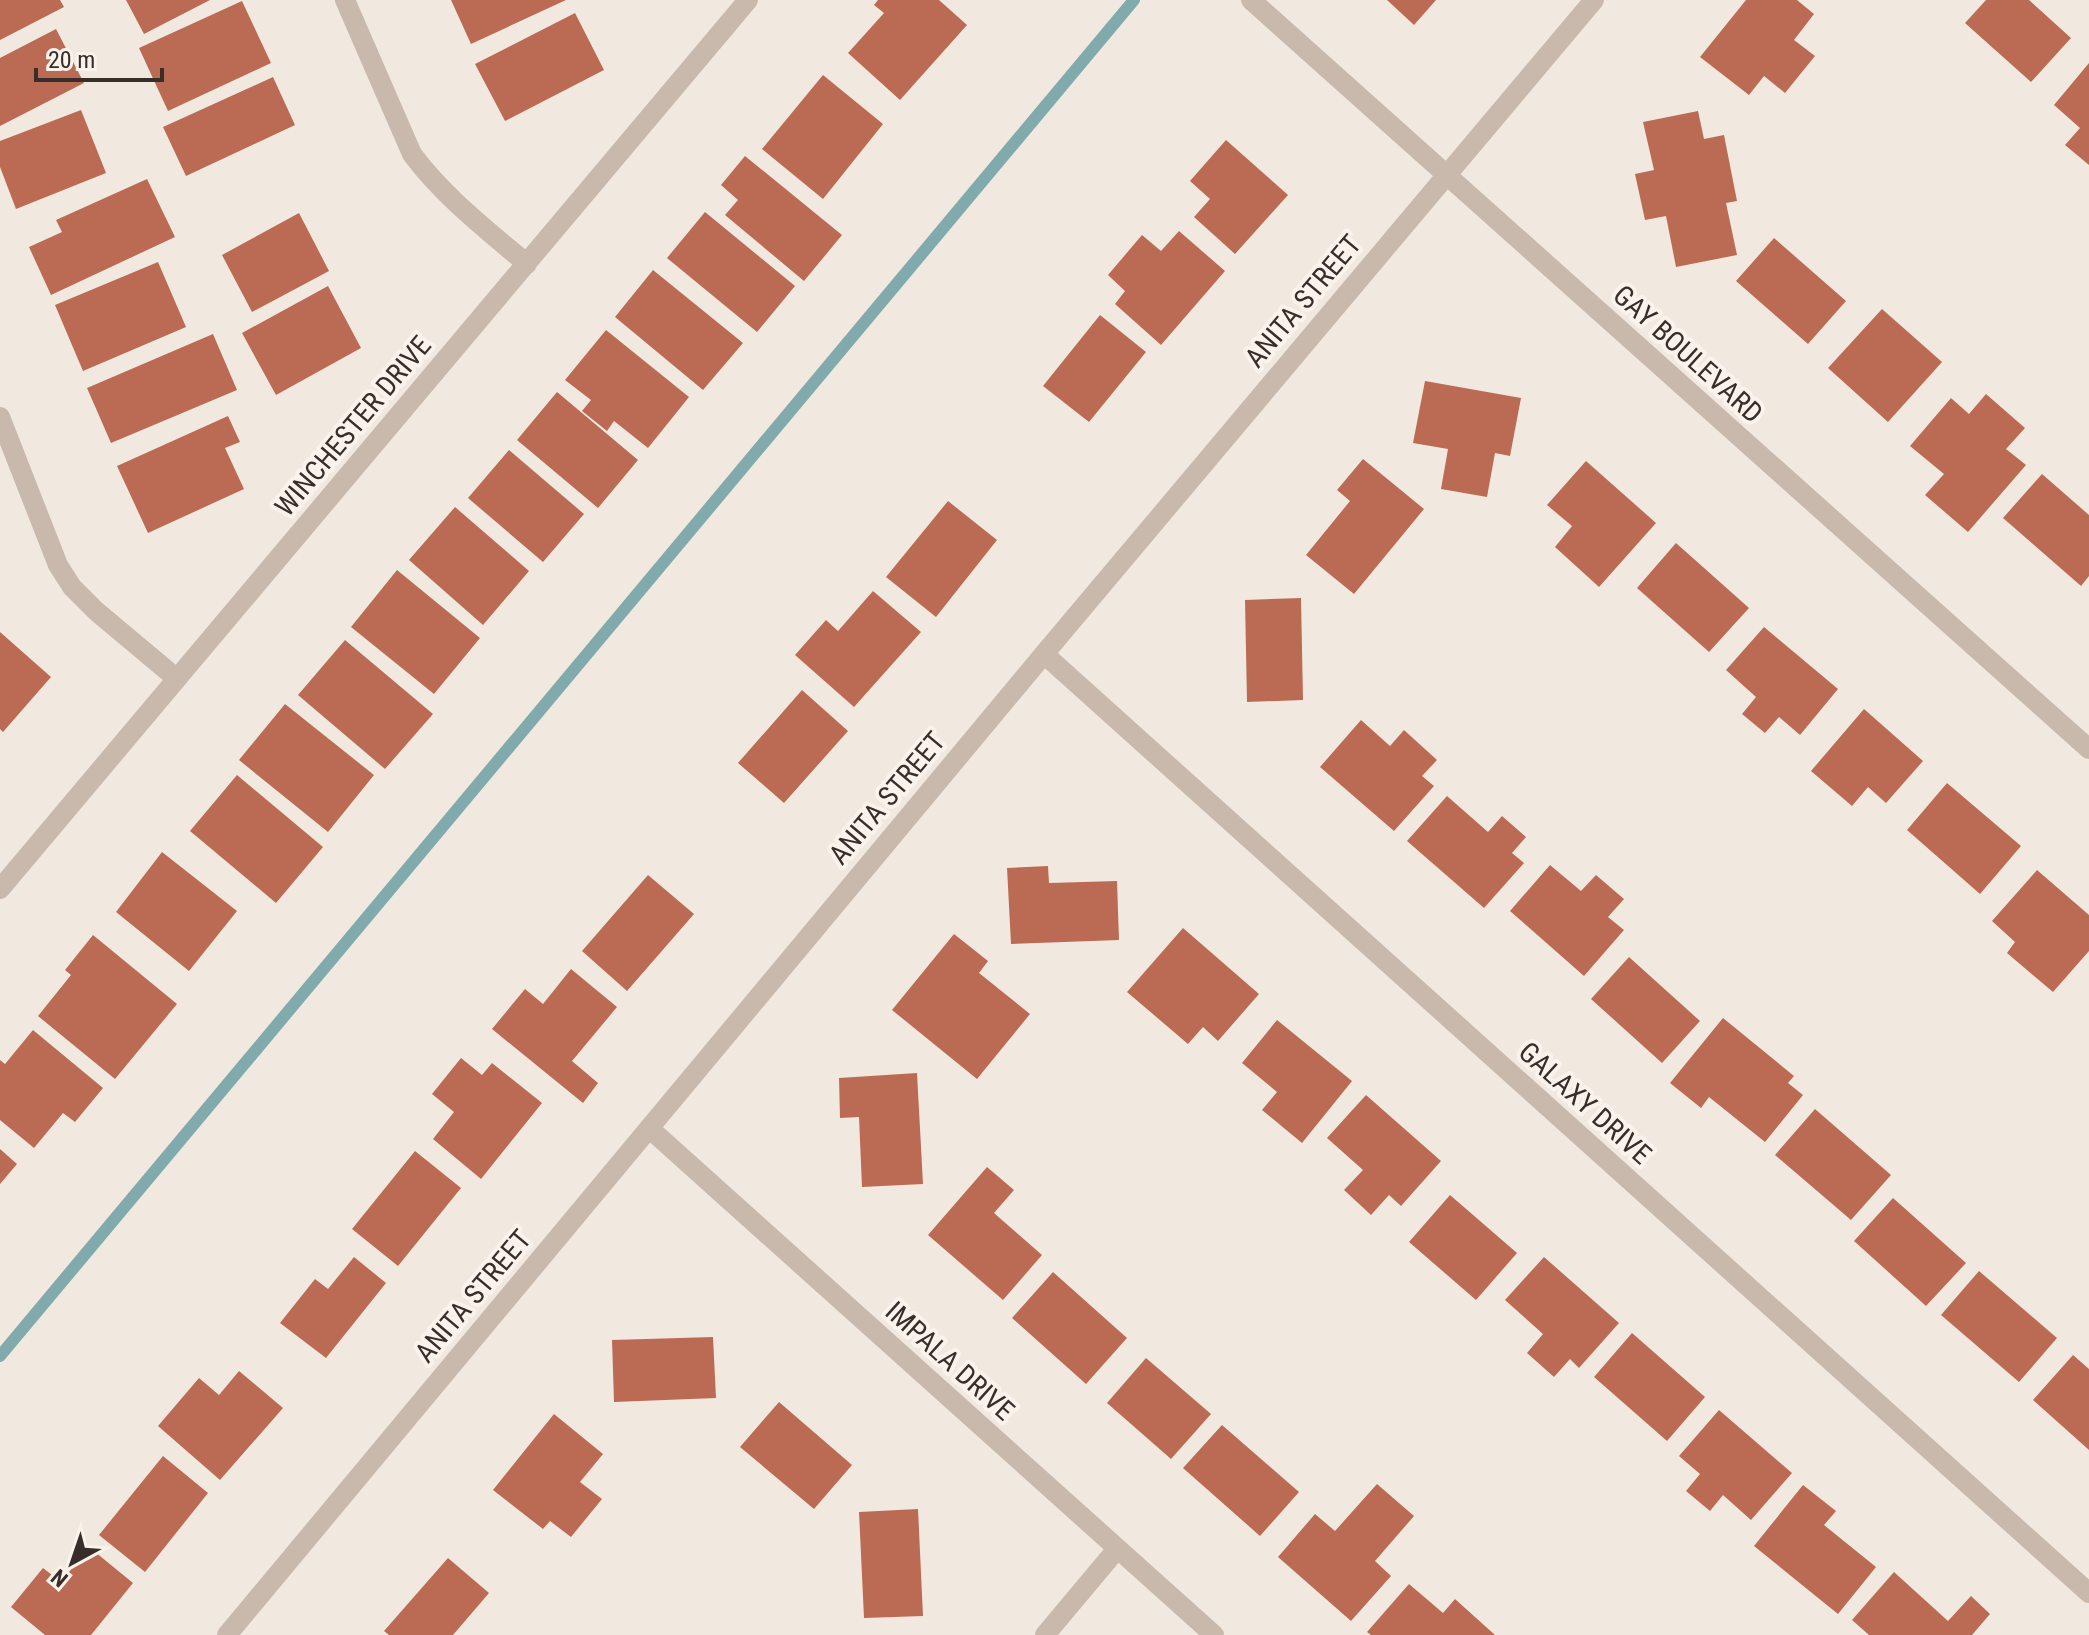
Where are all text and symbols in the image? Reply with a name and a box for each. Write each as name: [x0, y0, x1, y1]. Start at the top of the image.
scale bar: [36, 32, 162, 82]
text: 20 m: [48, 46, 95, 74]
street label: ANITA STREET: [1238, 228, 1368, 374]
street label: GAY BOULEVARD: [1607, 278, 1769, 430]
street label: WINCHESTER DRIVE: [268, 329, 438, 523]
street label: ANITA STREET: [822, 725, 952, 871]
street label: GALAXY DRIVE: [1512, 1035, 1658, 1171]
street label: ANITA STREET: [408, 1223, 538, 1369]
street label: IMPALA DRIVE: [879, 1295, 1021, 1427]
north arrow: [32, 1523, 112, 1603]
text: N: [46, 1564, 73, 1592]

